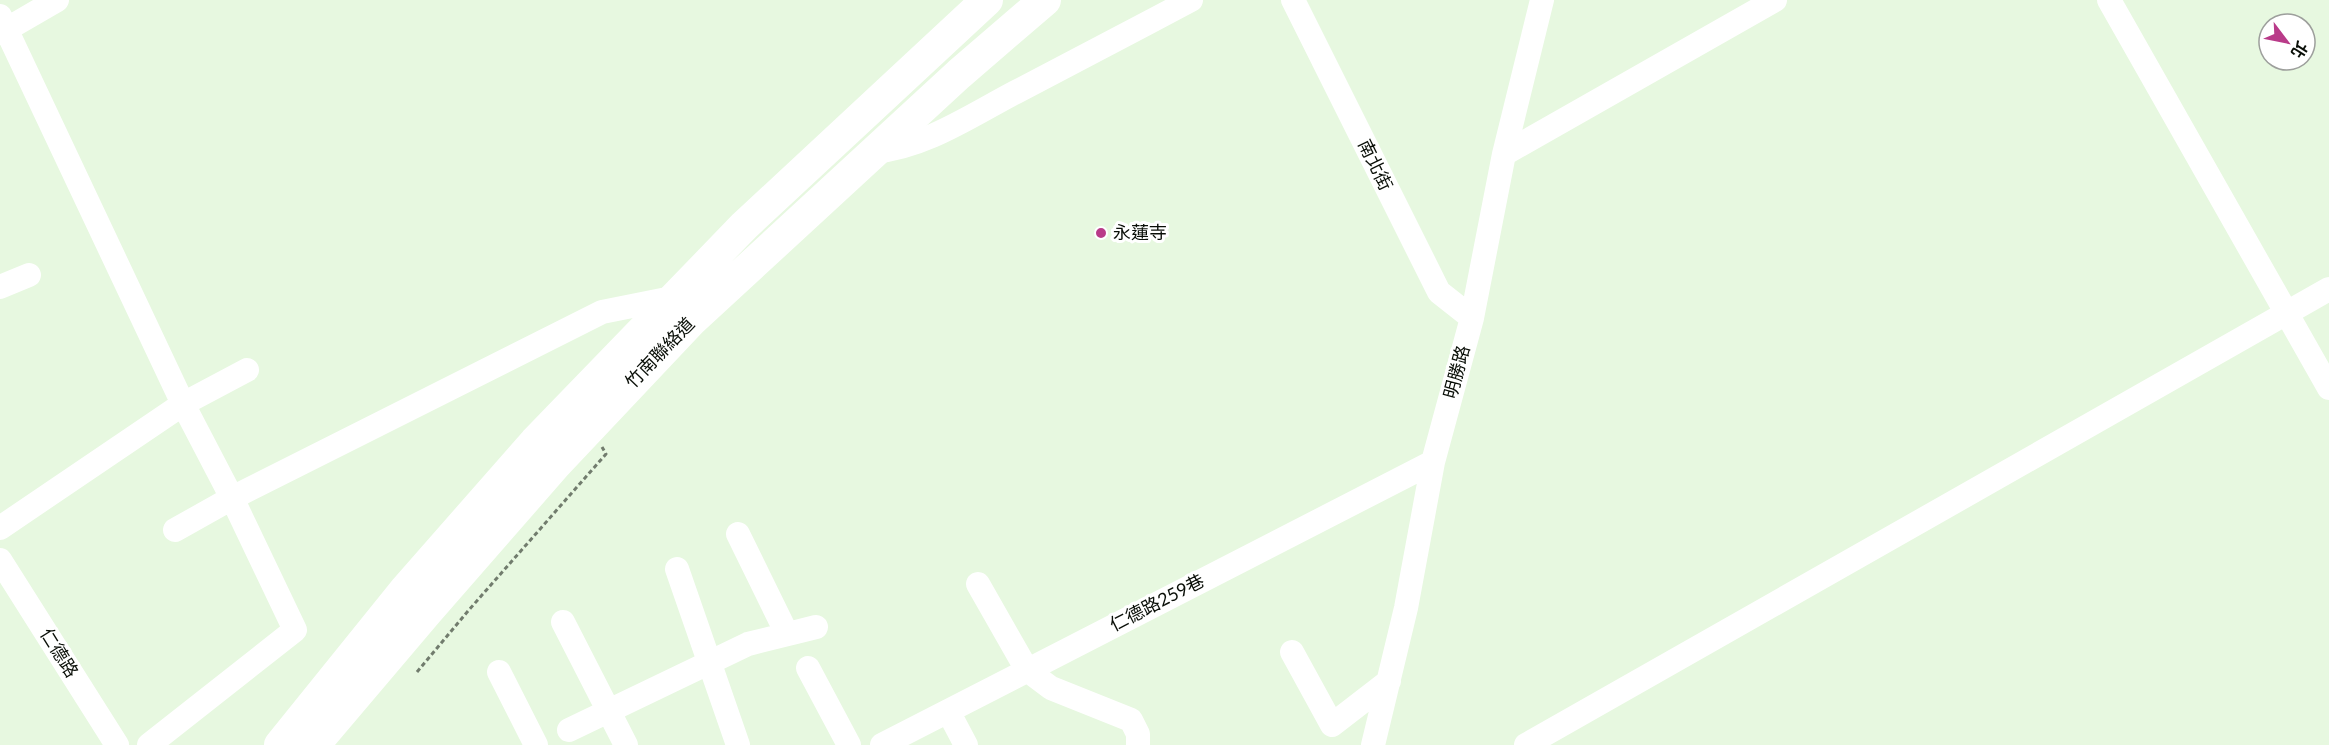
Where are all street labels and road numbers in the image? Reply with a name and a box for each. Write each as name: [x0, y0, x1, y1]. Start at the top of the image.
street label: 南北街: [1354, 135, 1398, 194]
street label: 竹南聯絡道: [620, 312, 698, 392]
street label: 明勝路: [1438, 343, 1474, 401]
street label: 仁德路259巷: [1106, 569, 1208, 635]
street label: 仁德路: [36, 624, 83, 681]

